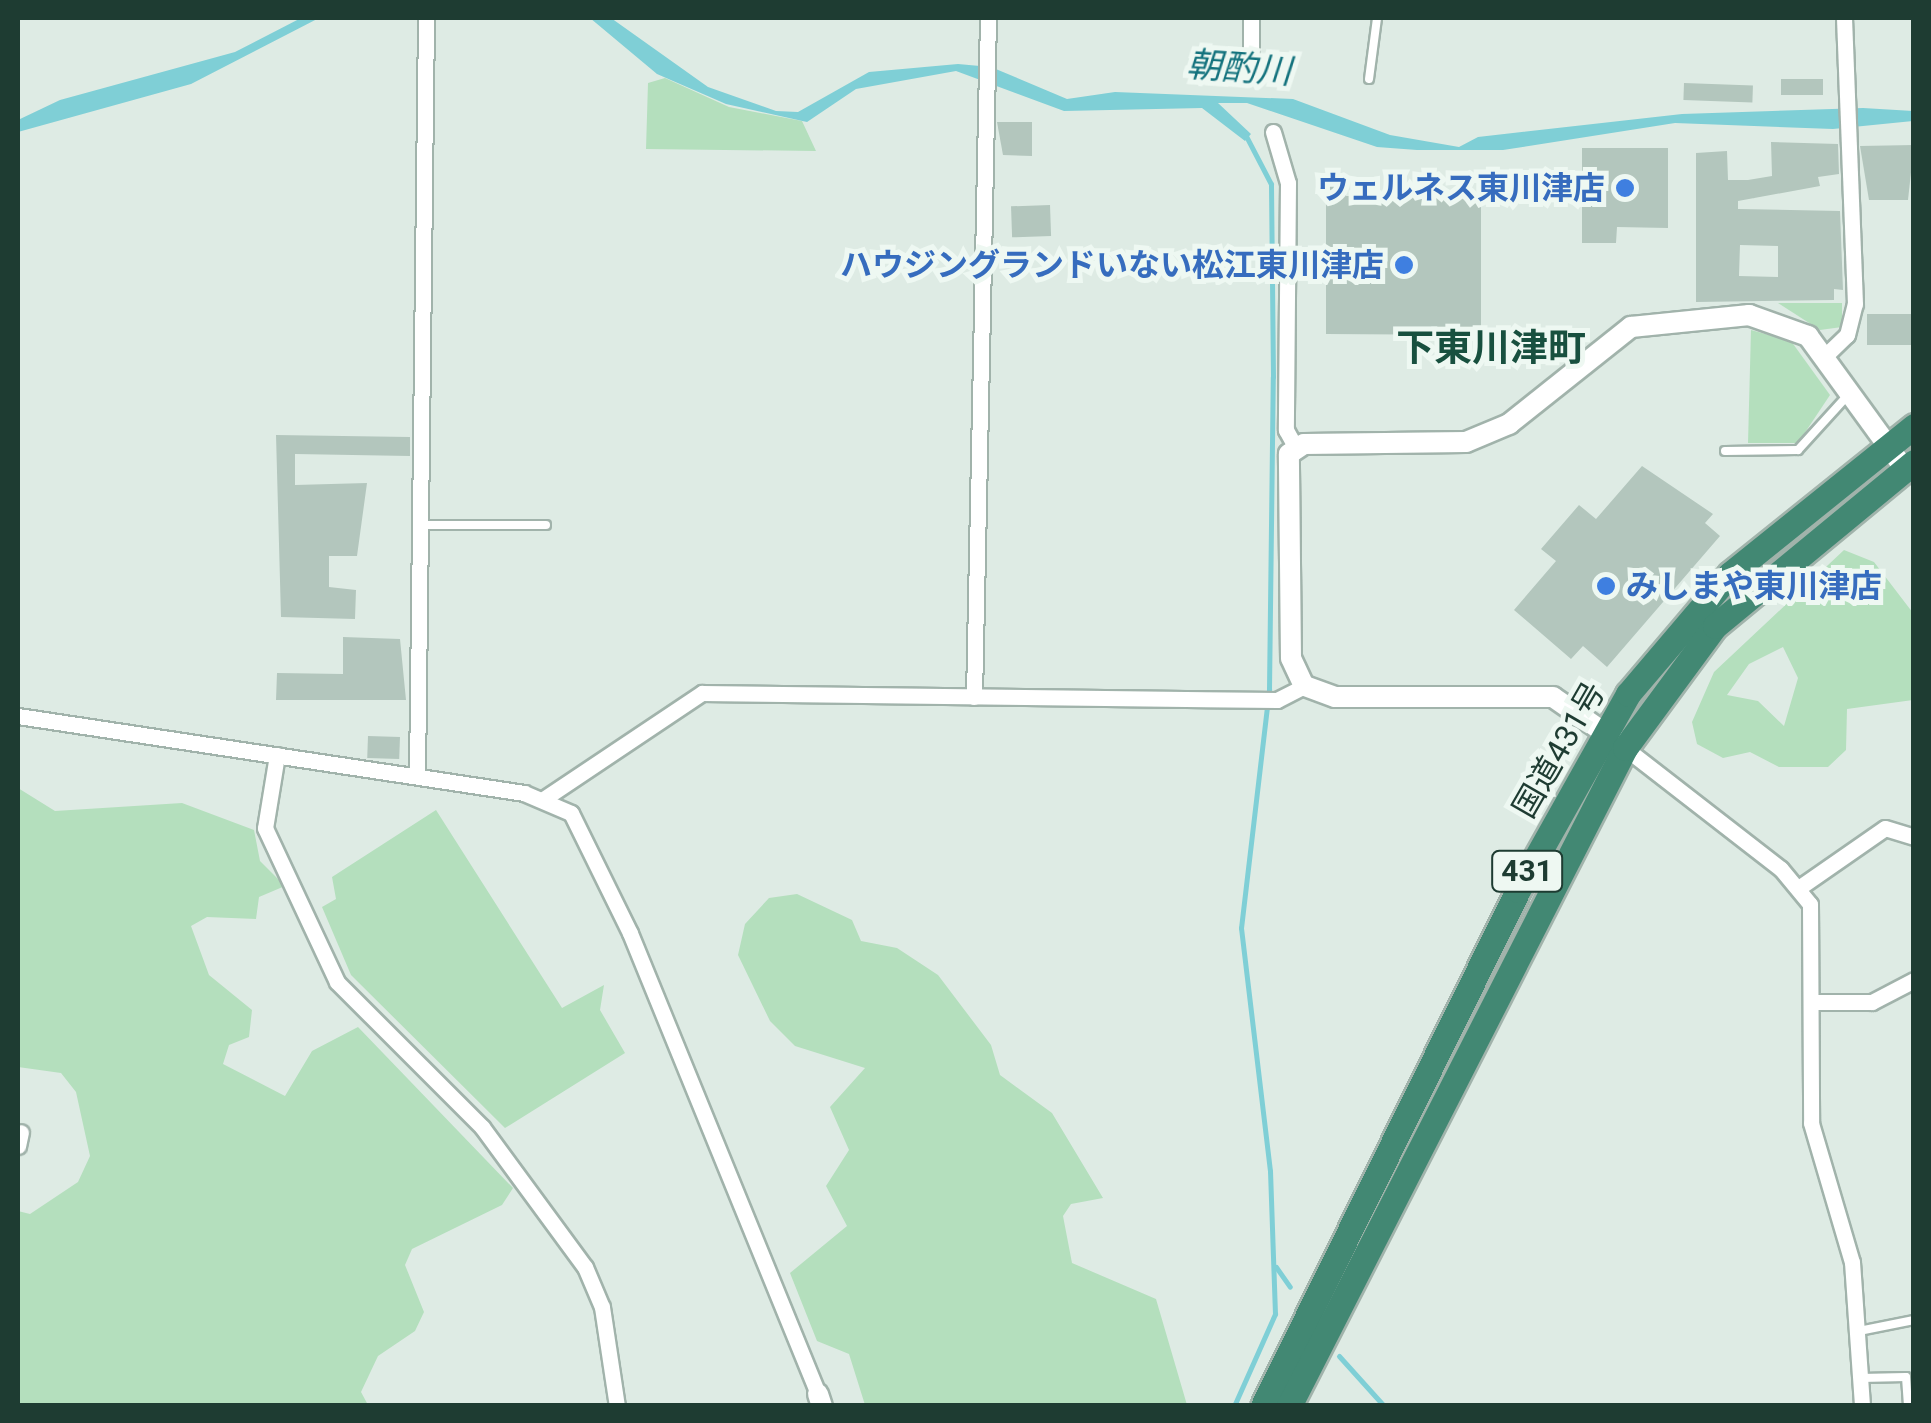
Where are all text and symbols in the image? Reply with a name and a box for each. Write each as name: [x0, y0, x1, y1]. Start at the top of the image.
water label: 朝酌川: [1185, 44, 1293, 94]
place label: ウェルネス東川津店: [1317, 169, 1605, 207]
marker: ウェルネス東川津店: [1614, 177, 1636, 199]
place label: ハウジングランドいない松江東川津店: [840, 246, 1384, 284]
marker: ハウジングランドいない松江東川津店: [1393, 254, 1415, 276]
district label: 下東川津町: [1396, 326, 1586, 372]
place label: みしまや東川津店: [1626, 567, 1882, 605]
marker: みしまや東川津店: [1595, 575, 1617, 597]
street label: 国道431号: [1505, 675, 1613, 825]
road number: 431: [1490, 846, 1564, 896]

